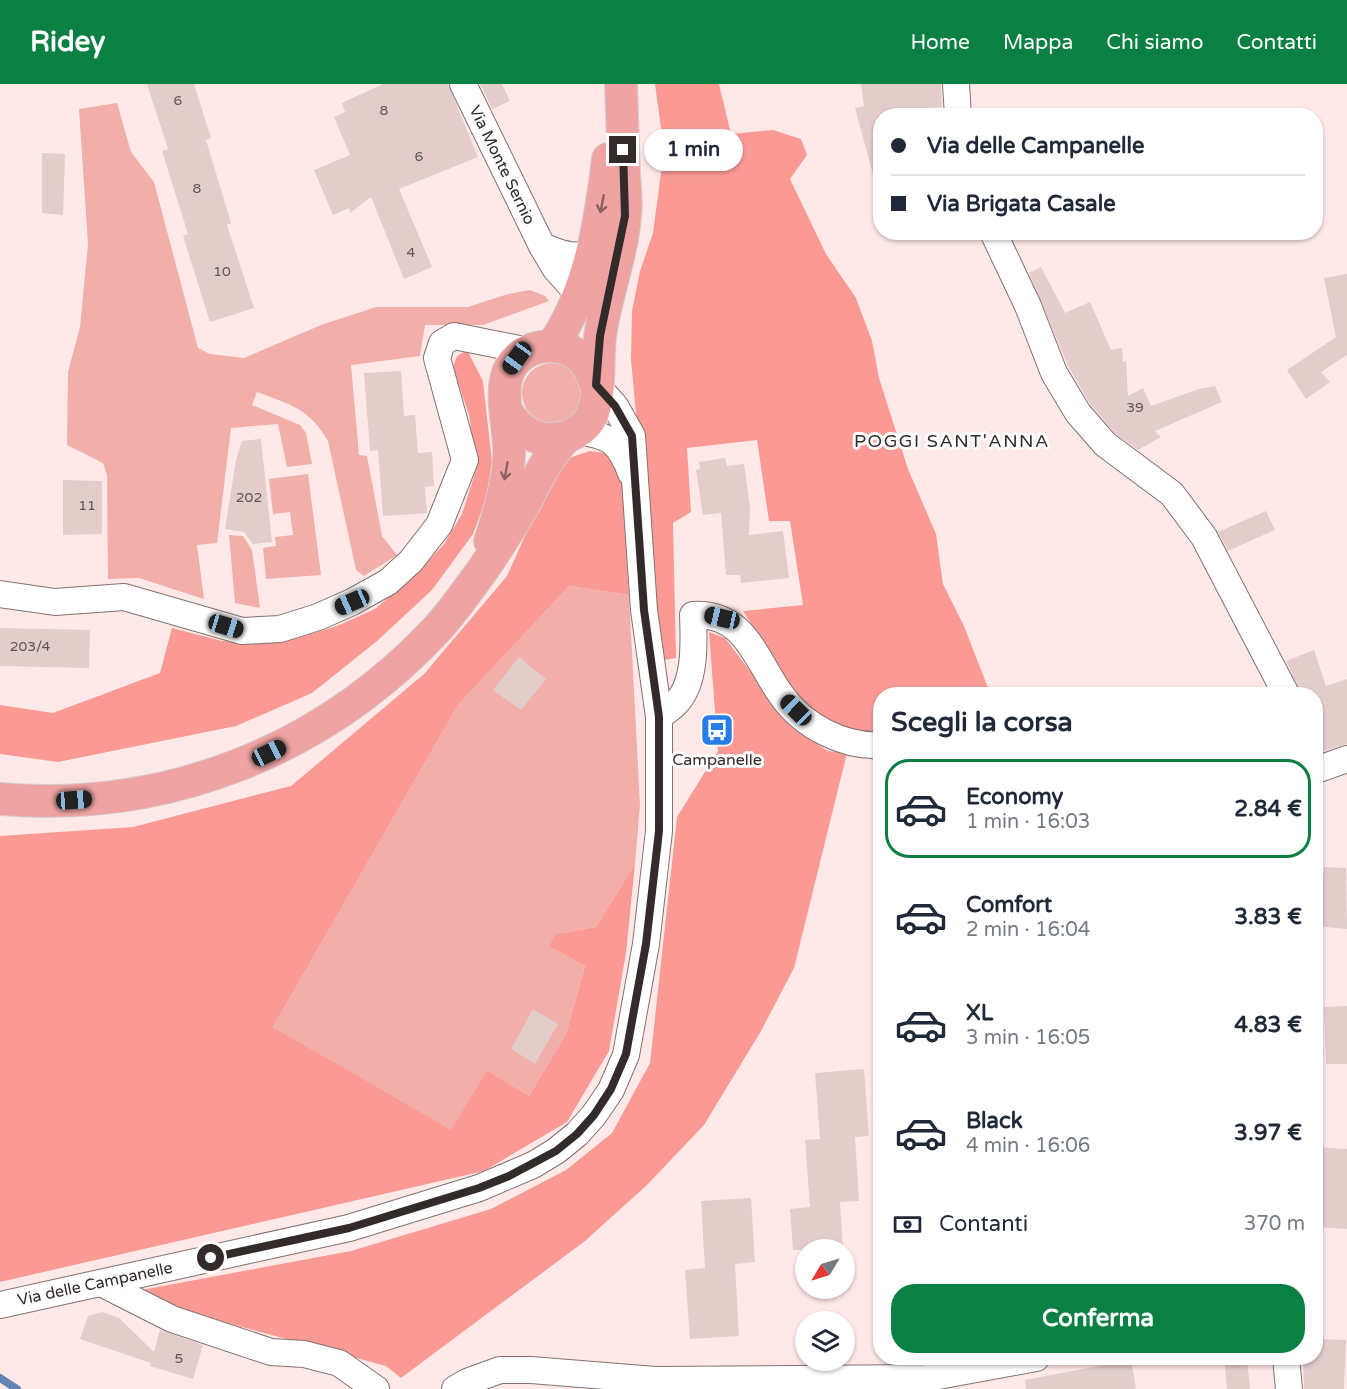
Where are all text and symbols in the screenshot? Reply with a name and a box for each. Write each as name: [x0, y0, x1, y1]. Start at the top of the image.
text: Ridey: [30, 25, 105, 59]
text: Home: [910, 30, 970, 55]
text: Mappa: [1003, 30, 1073, 55]
text: Chi siamo: [1106, 30, 1204, 55]
text: Contatti: [1237, 30, 1317, 55]
house number: 6: [174, 92, 183, 109]
house number: 8: [380, 102, 389, 119]
street label: Via Monte Sernio: [464, 102, 540, 228]
callout: 1 min: [644, 129, 743, 171]
text: Via delle Campanelle: [927, 133, 1144, 159]
route end: [609, 136, 636, 163]
text: 1 min: [667, 138, 720, 162]
house number: 6: [415, 148, 424, 165]
house number: 8: [193, 180, 202, 197]
text: Via Brigata Casale: [927, 191, 1116, 217]
one-way arrow: [596, 194, 607, 214]
house number: 4: [407, 244, 416, 261]
house number: 10: [213, 263, 231, 280]
car: [499, 338, 535, 378]
house number: 39: [1126, 399, 1144, 416]
district label: POGGI SANT'ANNA: [854, 430, 1050, 452]
one-way arrow: [501, 460, 512, 480]
house number: 202: [236, 489, 262, 506]
house number: 11: [78, 497, 96, 514]
car: [332, 586, 372, 618]
car: [702, 605, 742, 631]
car: [206, 612, 246, 640]
house number: 203/4: [10, 638, 50, 655]
car: [777, 691, 815, 729]
text: Scegli la corsa: [891, 706, 1073, 739]
bus stop icon: Campanelle: [699, 712, 735, 748]
car: [249, 737, 289, 769]
place label: Campanelle: [672, 750, 762, 770]
icon: car: [894, 782, 948, 836]
text: Economy: [966, 784, 1063, 810]
car: [55, 790, 93, 810]
text: 2.84 €: [1234, 796, 1302, 822]
text: 1 min · 16:03: [966, 810, 1090, 834]
icon: car: [894, 890, 948, 944]
text: Comfort: [966, 892, 1052, 918]
text: 3.83 €: [1234, 904, 1302, 930]
text: 2 min · 16:04: [966, 918, 1090, 942]
icon: car: [894, 998, 948, 1052]
text: XL: [966, 1000, 993, 1026]
text: 4.83 €: [1234, 1012, 1302, 1038]
text: 3 min · 16:05: [966, 1026, 1090, 1050]
icon: car: [894, 1106, 948, 1160]
text: Black: [966, 1108, 1023, 1134]
text: 3.97 €: [1234, 1120, 1302, 1146]
text: 4 min · 16:06: [966, 1134, 1090, 1158]
icon: cash: [891, 1208, 924, 1241]
text: Contanti: [939, 1211, 1028, 1237]
text: 370 m: [1244, 1212, 1305, 1236]
north arrow: [795, 1239, 855, 1299]
map controls: [795, 1239, 855, 1371]
route start: [197, 1244, 224, 1271]
street label: Via delle Campanelle: [16, 1258, 174, 1310]
button: Conferma: [891, 1284, 1305, 1353]
button: layers: [795, 1311, 855, 1371]
house number: 5: [175, 1350, 183, 1367]

